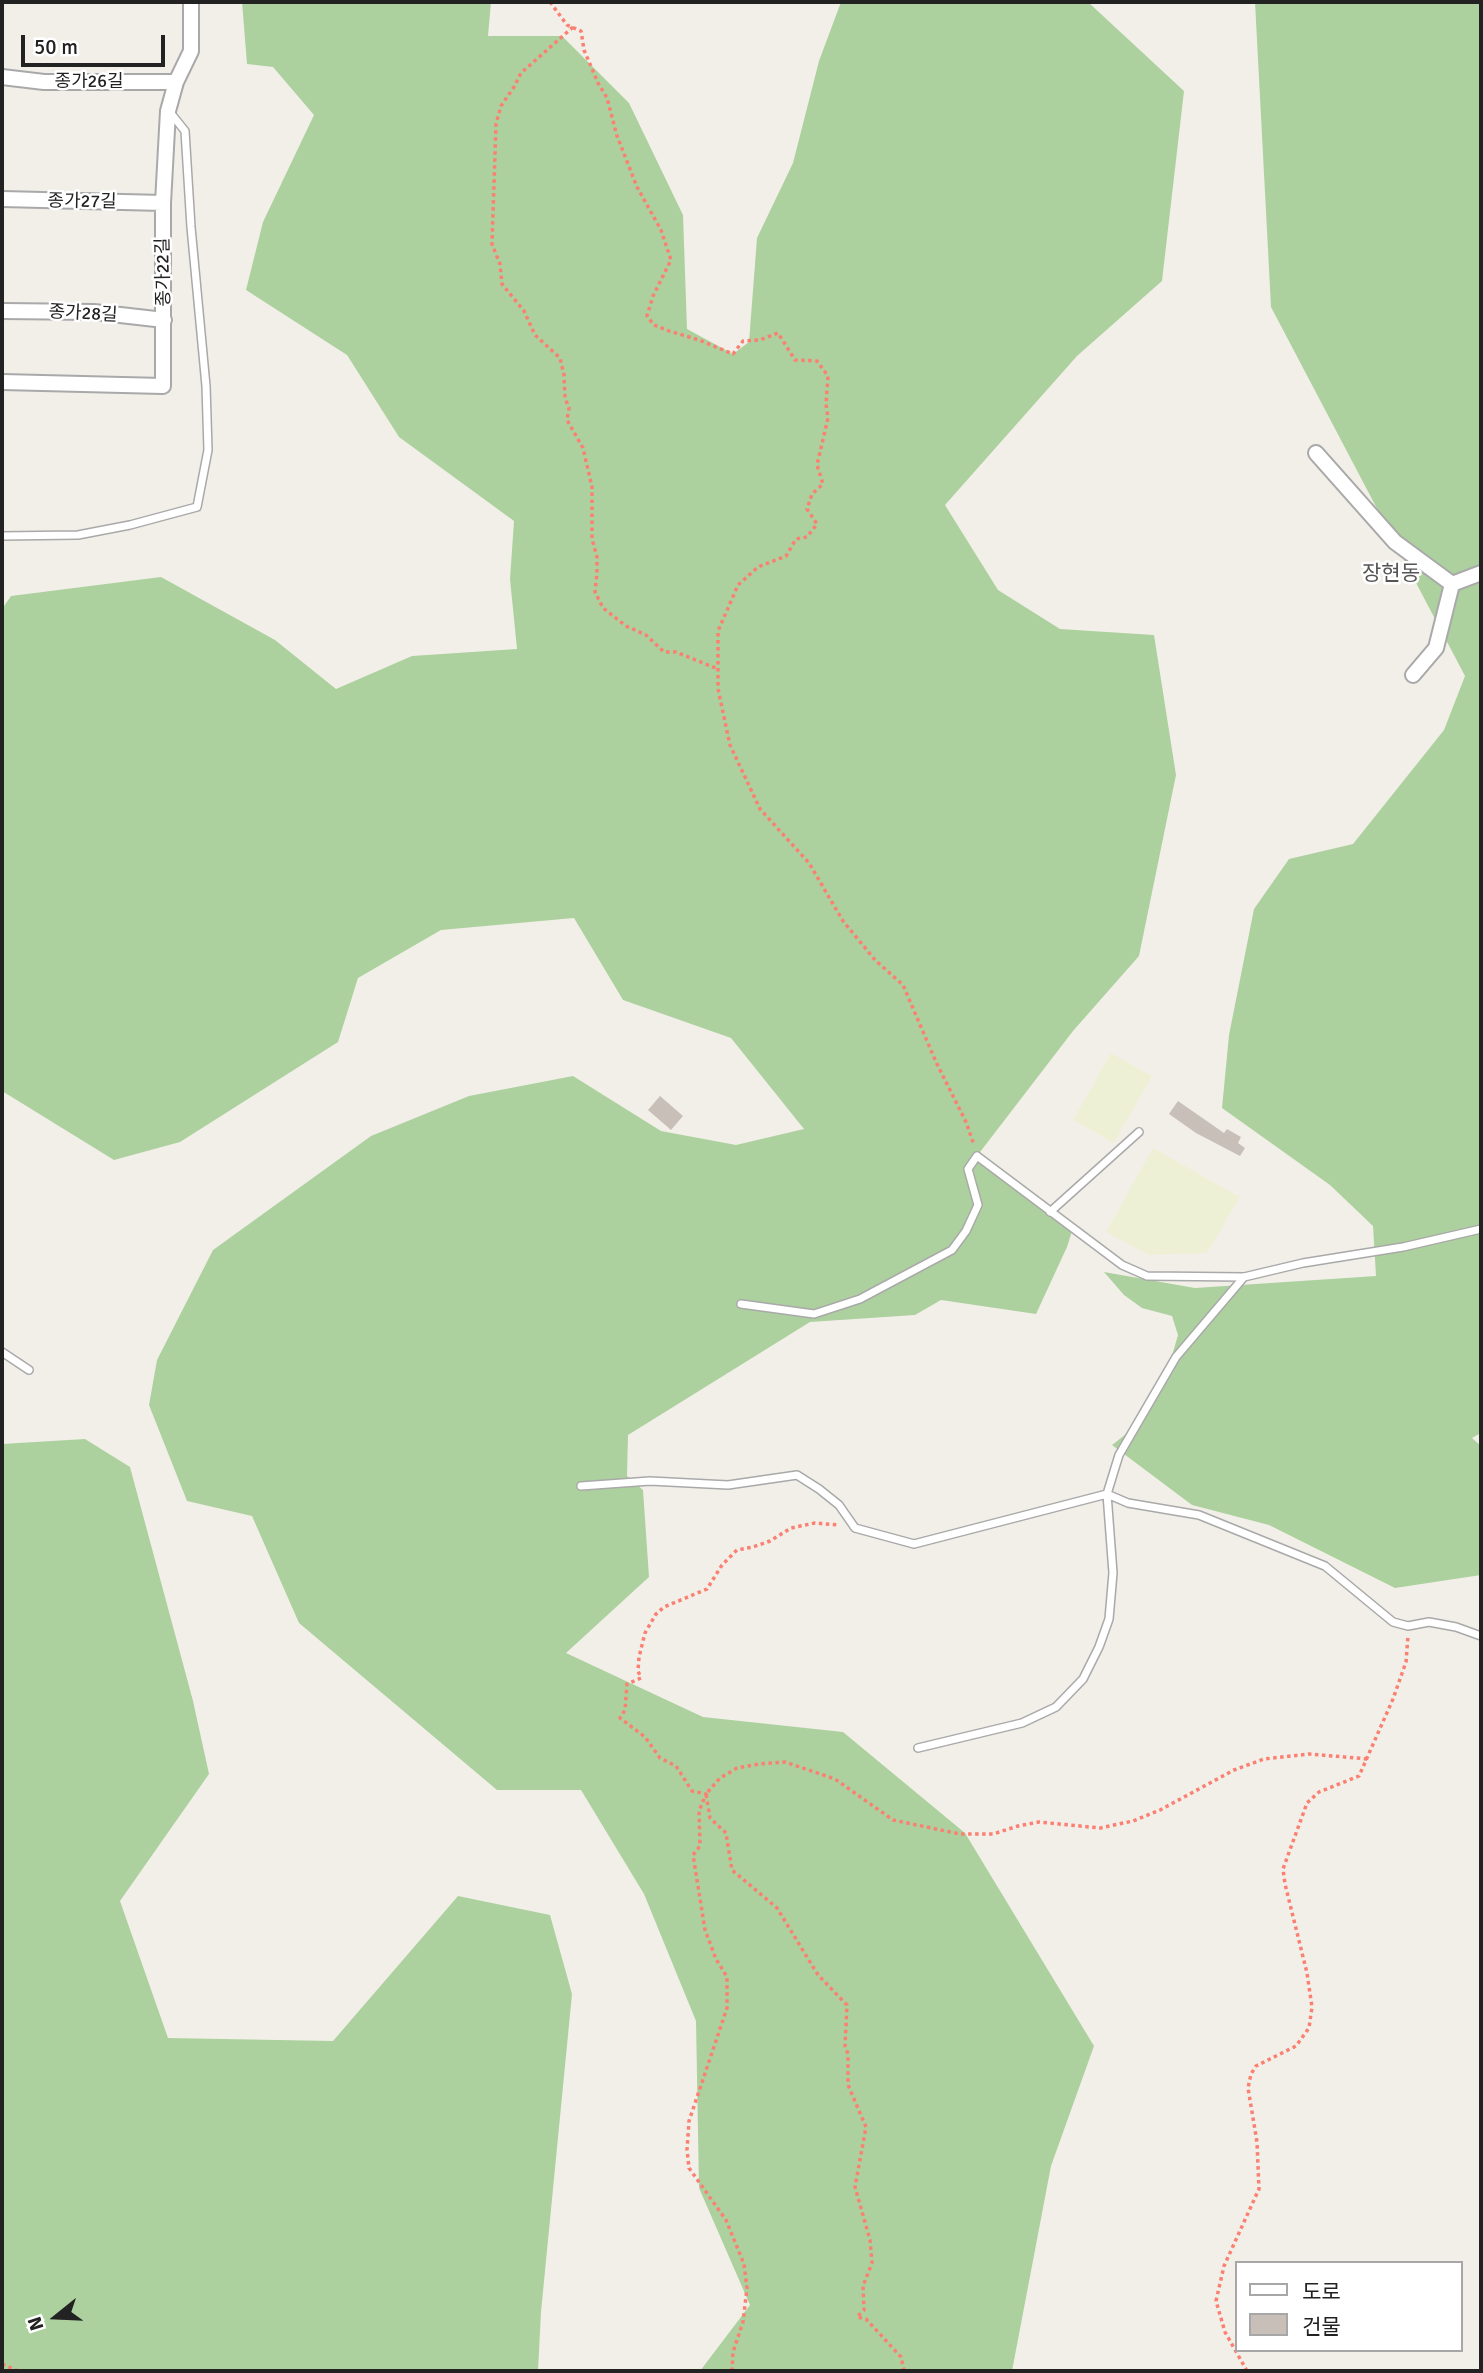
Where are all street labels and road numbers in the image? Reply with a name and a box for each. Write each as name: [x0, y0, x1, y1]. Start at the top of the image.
street label: 종가26길: [54, 71, 124, 93]
street label: 종가27길: [47, 191, 117, 213]
street label: 종가22길: [153, 237, 175, 307]
street label: 종가28길: [48, 301, 118, 327]

